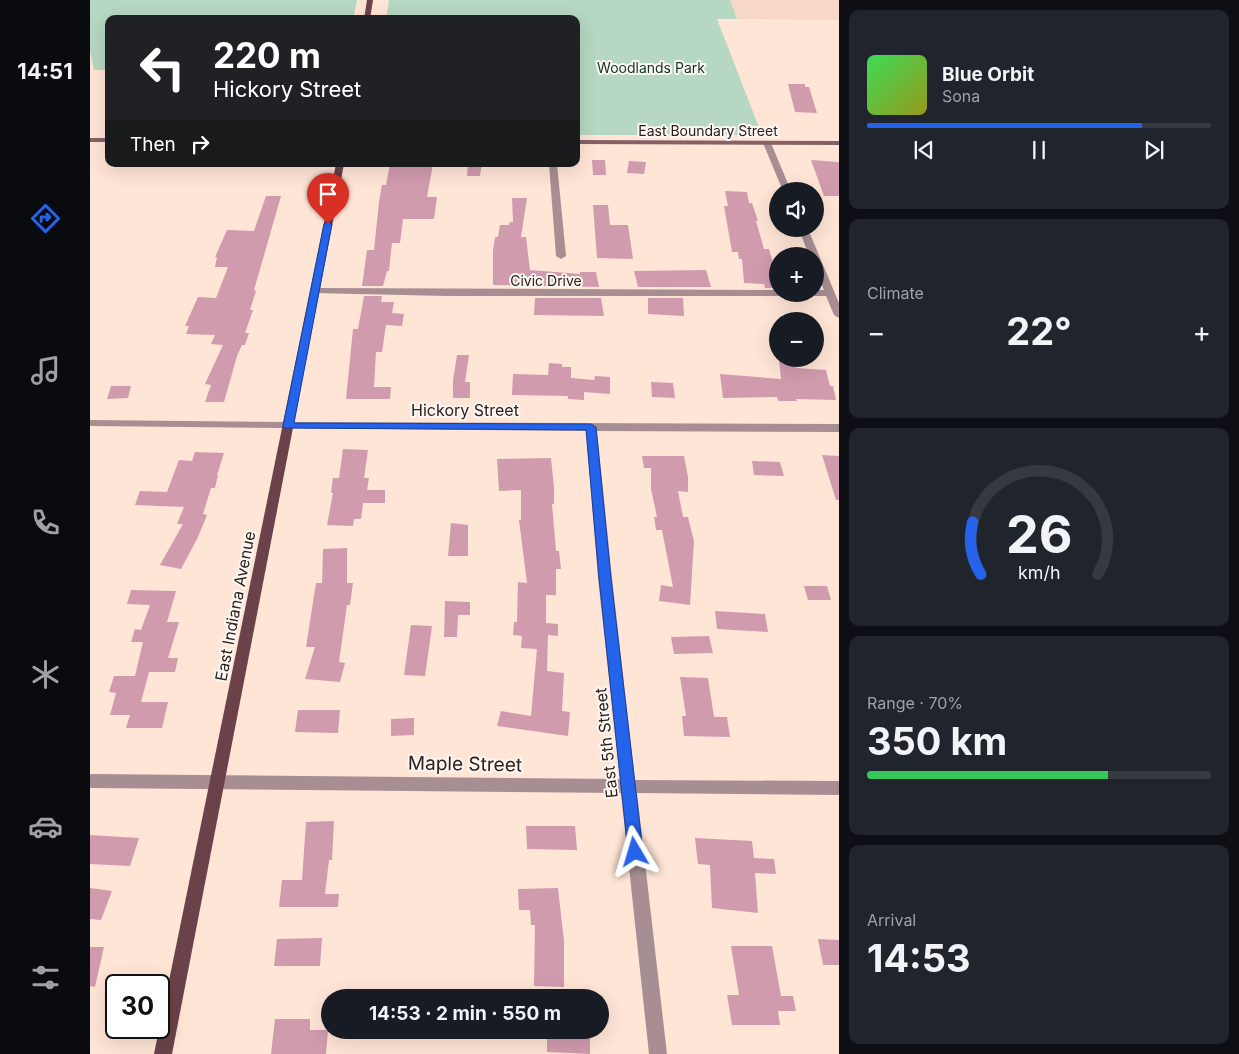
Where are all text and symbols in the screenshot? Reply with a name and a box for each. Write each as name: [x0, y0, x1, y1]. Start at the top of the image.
text: 220 m: [213, 34, 321, 76]
icon: left: [130, 35, 195, 100]
text: 14:51: [17, 58, 73, 84]
park label: Woodlands Park: [597, 59, 705, 76]
text: Blue Orbit: [942, 63, 1034, 86]
text: Hickory Street: [213, 76, 361, 102]
text: Sona: [942, 86, 980, 106]
street label: East Boundary Street: [638, 122, 778, 139]
icon: right: [186, 130, 214, 158]
text: Then: [130, 133, 176, 156]
icon: previous: [910, 136, 938, 164]
icon: pause: [1025, 136, 1053, 164]
icon: next: [1140, 136, 1168, 164]
pin: [307, 173, 349, 224]
icon: arrive: [314, 180, 342, 208]
map controls: [769, 182, 824, 367]
button: sound: [769, 182, 824, 237]
icon: directions: [28, 201, 63, 236]
button: +: [769, 247, 824, 302]
street label: Civic Drive: [510, 272, 582, 289]
text: Climate: [867, 283, 924, 303]
text: 22°: [1006, 308, 1072, 354]
button: −: [769, 312, 824, 367]
text: −: [867, 315, 886, 349]
text: +: [1192, 315, 1211, 349]
icon: music: [28, 353, 63, 388]
street label: Hickory Street: [411, 400, 519, 420]
text: 26: [1006, 503, 1072, 566]
icon: phone: [28, 505, 63, 540]
street label: East Indiana Avenue: [211, 529, 259, 683]
text: km/h: [1018, 562, 1060, 583]
icon: climate: [28, 657, 63, 692]
street label: East 5th Street: [590, 687, 622, 799]
text: Range · 70%: [867, 693, 963, 713]
text: 350 km: [867, 718, 1007, 764]
street label: Maple Street: [408, 752, 522, 776]
icon: car: [28, 809, 63, 844]
position arrow: [608, 825, 660, 877]
text: Arrival: [867, 910, 916, 930]
text: 14:53: [867, 935, 971, 981]
icon: filters: [28, 960, 63, 995]
speed limit sign: 30: [105, 974, 170, 1039]
text: 14:53 · 2 min · 550 m: [369, 1002, 561, 1025]

